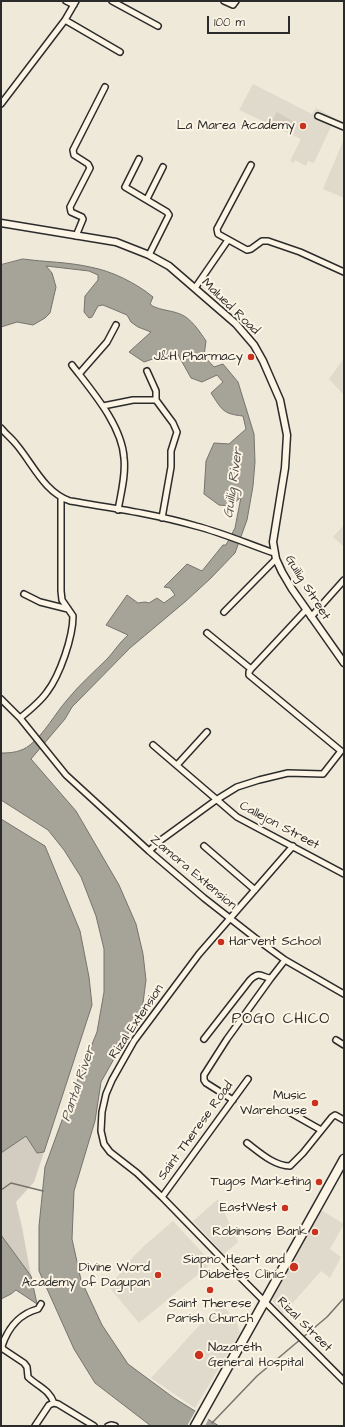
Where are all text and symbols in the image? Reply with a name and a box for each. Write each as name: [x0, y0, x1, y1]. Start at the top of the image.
scale bar: [209, 8, 292, 34]
text: 100 m: [214, 14, 245, 31]
place label: La Marea Academy: [177, 118, 295, 134]
marker: La Marea Academy: [298, 121, 308, 131]
street label: Malued Road: [198, 275, 262, 339]
place label: J&H Pharmacy: [154, 349, 243, 365]
marker: J&H Pharmacy: [246, 352, 256, 362]
water label: Guilig River: [221, 447, 247, 519]
street label: Guilig Street: [281, 553, 333, 623]
street label: Callejon Street: [236, 798, 322, 854]
street label: Zamora Extension: [147, 832, 239, 914]
place label: Harvent School: [229, 934, 321, 950]
marker: Harvent School: [216, 937, 226, 947]
street label: Rizal Extension: [106, 982, 168, 1062]
district label: POGO CHICO: [232, 1011, 330, 1029]
water label: Pantal River: [58, 1044, 100, 1124]
street label: Saint Therese Road: [155, 1079, 237, 1183]
place label: Music Warehouse: [240, 1088, 307, 1119]
marker: Music Warehouse: [310, 1098, 320, 1108]
place label: Tugos Marketing: [211, 1174, 311, 1190]
marker: Tugos Marketing: [314, 1177, 324, 1187]
place label: EastWest: [220, 1200, 277, 1216]
marker: EastWest: [280, 1203, 290, 1213]
place label: Robinsons Bank: [212, 1224, 307, 1240]
marker: Robinsons Bank: [310, 1227, 320, 1237]
place label: Siapno Heart and Diabetes Clinic: [183, 1252, 285, 1283]
place label: Divine Word Academy of Dagupan: [22, 1260, 150, 1291]
marker: Siapno Heart and Diabetes Clinic: [288, 1261, 300, 1273]
marker: Divine Word Academy of Dagupan: [153, 1270, 163, 1280]
marker: Saint Therese Parish Church: [205, 1285, 215, 1295]
street label: Rizal Street: [273, 1294, 335, 1356]
place label: Saint Therese Parish Church: [167, 1296, 253, 1327]
place label: Nazareth General Hospital: [208, 1340, 303, 1371]
marker: Nazareth General Hospital: [193, 1349, 205, 1361]

